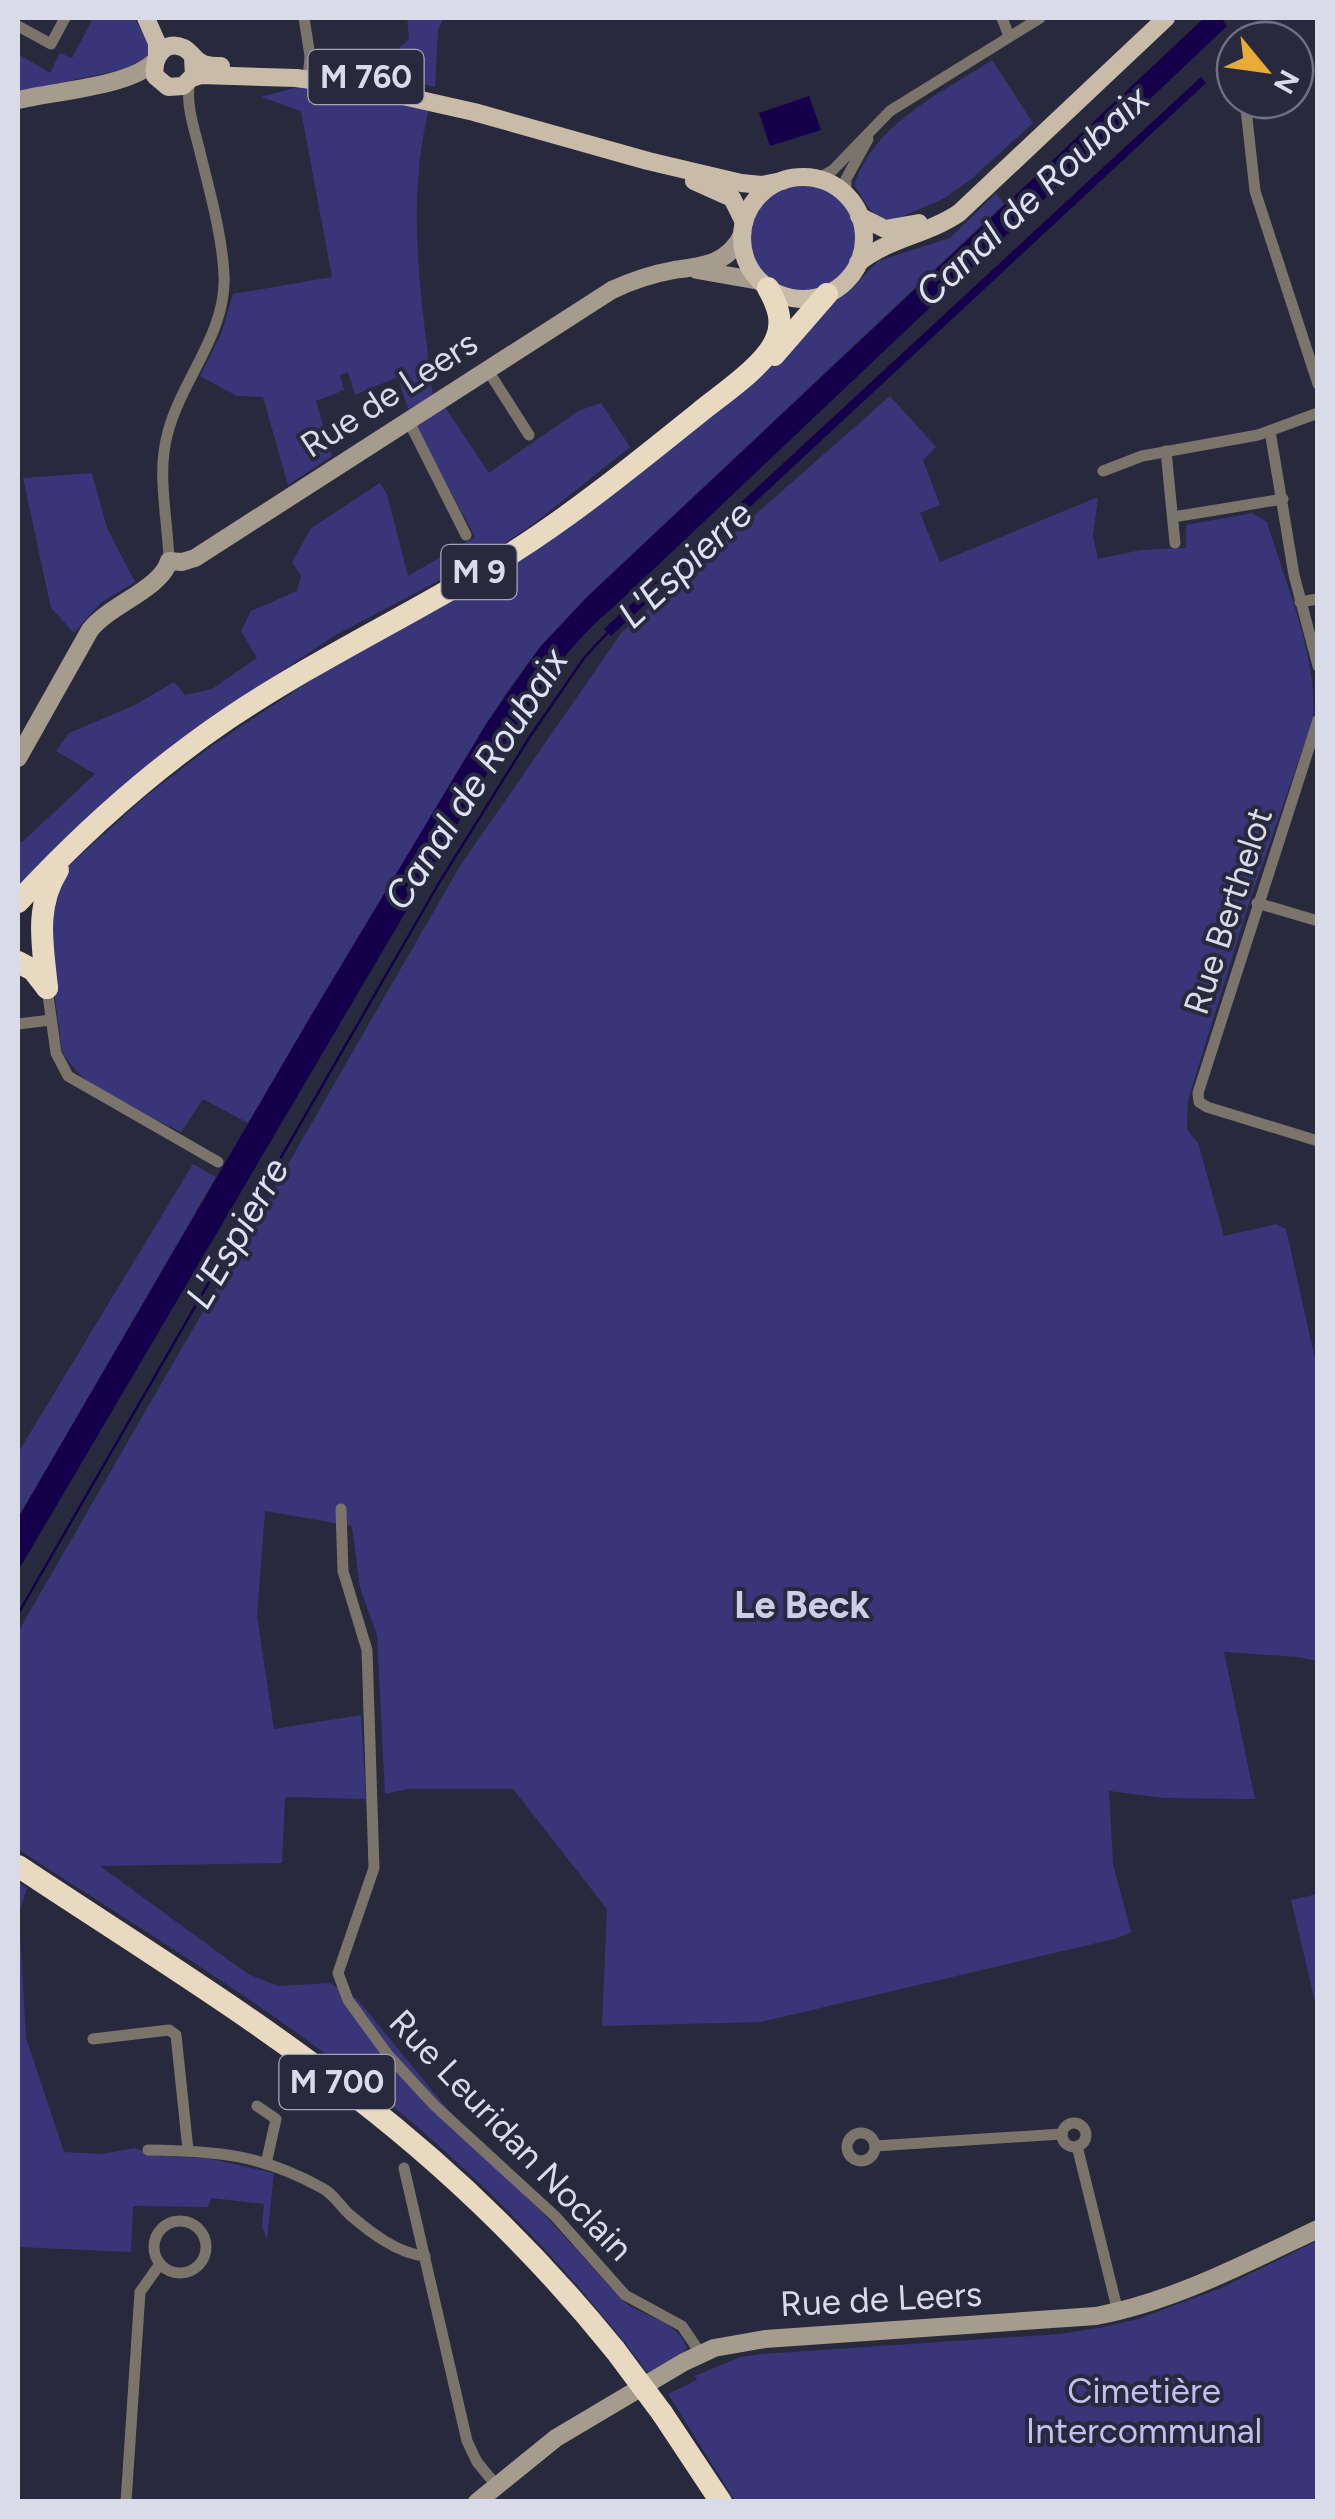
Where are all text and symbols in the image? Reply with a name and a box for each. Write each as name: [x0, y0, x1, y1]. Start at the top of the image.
north arrow: [1215, 20, 1315, 120]
road number: M 760: [308, 50, 424, 104]
text: N: [1267, 64, 1307, 100]
water label: Canal de Roubaix: [906, 75, 1159, 316]
street label: Rue de Leers: [293, 321, 485, 467]
water label: L'Espierre: [608, 490, 762, 638]
road number: M 9: [442, 545, 516, 599]
water label: Canal de Roubaix: [374, 639, 578, 918]
street label: Rue Berthelot: [1175, 802, 1281, 1020]
water label: L'Espierre: [175, 1149, 299, 1317]
district label: Le Beck: [734, 1582, 871, 1628]
street label: Rue Leuridan Noclain: [381, 2001, 641, 2269]
road number: M 700: [280, 2055, 394, 2109]
street label: Rue de Leers: [779, 2273, 983, 2325]
park label: Cimetière Intercommunal: [1026, 2370, 1262, 2452]

